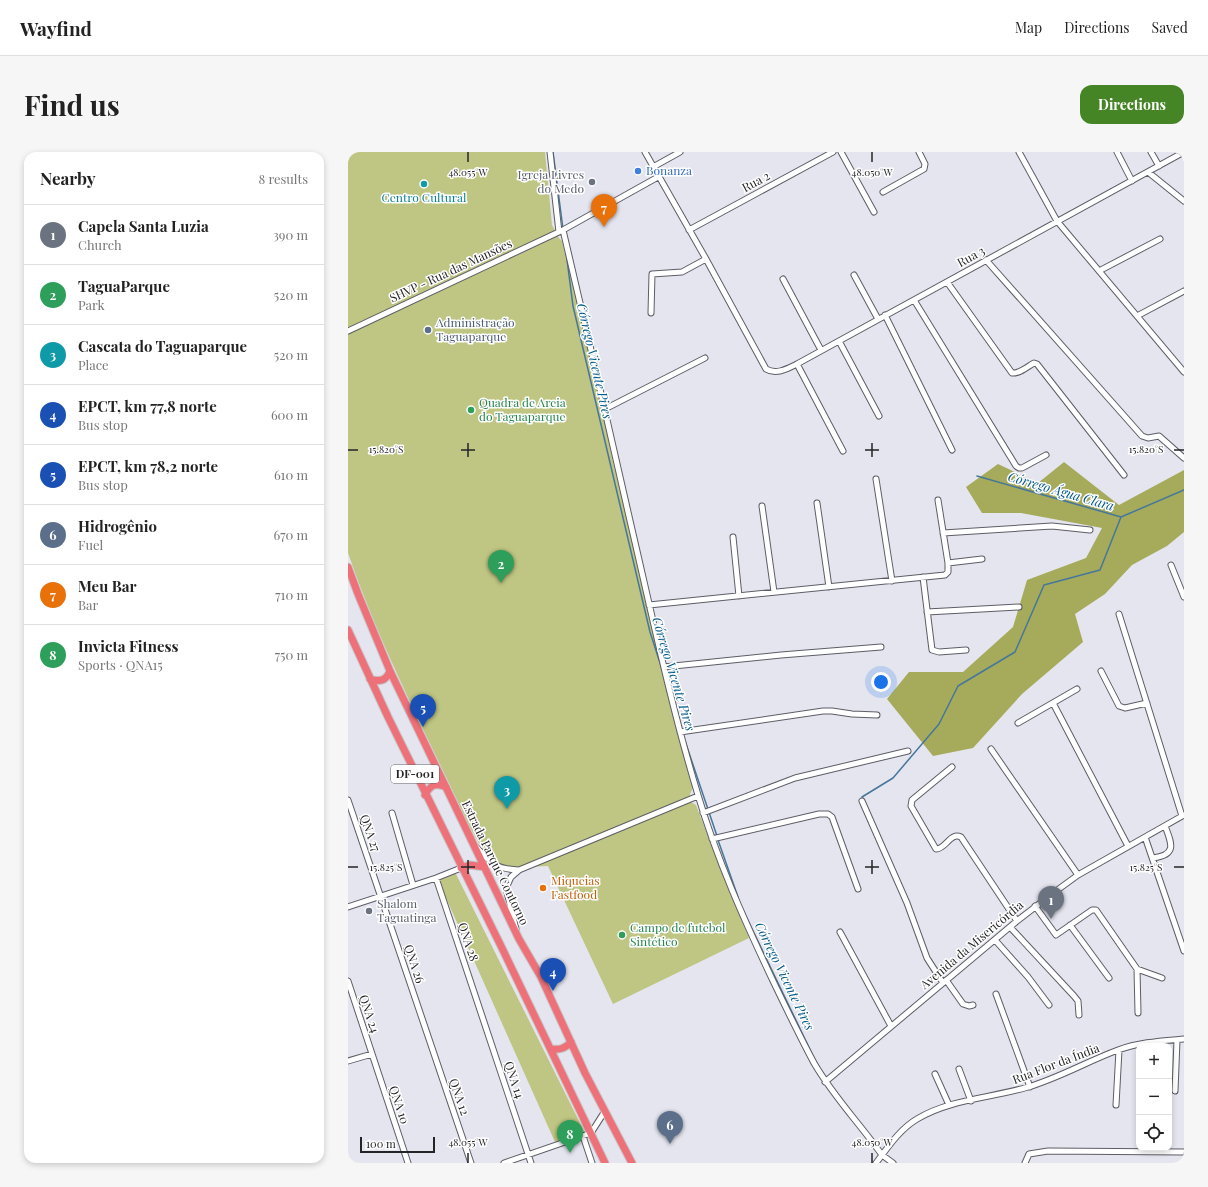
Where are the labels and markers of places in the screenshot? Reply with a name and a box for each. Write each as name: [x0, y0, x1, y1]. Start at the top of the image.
place label: Bonanza: [646, 162, 692, 178]
place label: Igreja Livres do Medo: [518, 166, 584, 196]
marker: Bonanza: [633, 166, 643, 176]
marker: Igreja Livres do Medo: [587, 177, 597, 187]
marker: Centro Cultural: [419, 179, 429, 189]
place label: Centro Cultural: [381, 189, 467, 205]
pin: 7: [591, 194, 617, 227]
place label: Administração Taguaparque: [435, 314, 515, 344]
marker: Administração Taguaparque: [423, 325, 433, 335]
place label: Quadra de Areia do Taguaparque: [479, 394, 566, 424]
marker: Quadra de Areia do Taguaparque: [466, 405, 476, 415]
pin: 2: [488, 550, 514, 583]
pin: 5: [410, 694, 436, 727]
pin: 3: [494, 776, 520, 809]
place label: Miqueias Fastfood: [551, 872, 600, 902]
marker: Miqueias Fastfood: [538, 883, 548, 893]
pin: 1: [1038, 886, 1064, 919]
place label: Shalom Taguatinga: [377, 895, 437, 925]
marker: Shalom Taguatinga: [364, 906, 374, 916]
place label: Campo de futebol Sintético: [630, 919, 726, 949]
marker: Campo de futebol Sintético: [617, 930, 627, 940]
pin: 4: [540, 958, 566, 991]
pin: 6: [657, 1111, 683, 1144]
pin: 8: [557, 1120, 583, 1153]

